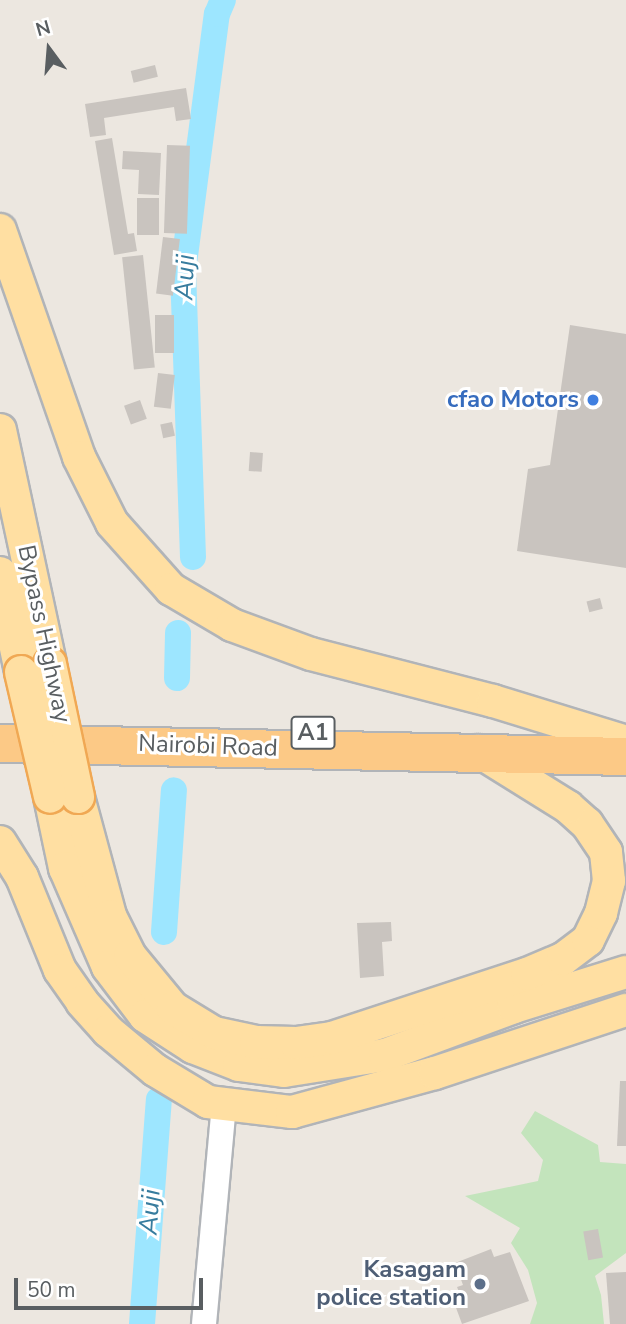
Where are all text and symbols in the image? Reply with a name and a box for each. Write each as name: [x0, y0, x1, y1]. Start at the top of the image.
north arrow: [14, 14, 84, 84]
text: N: [33, 14, 54, 43]
water label: Auji: [169, 254, 201, 300]
place label: cfao Motors: [447, 386, 579, 414]
marker: cfao Motors: [585, 392, 601, 408]
street label: Bypass Highway: [11, 543, 77, 725]
road number: A1: [290, 713, 336, 752]
street label: Nairobi Road: [138, 729, 278, 763]
water label: Auji: [133, 1188, 167, 1236]
place label: Kasagam police station: [316, 1256, 466, 1312]
scale bar: [18, 1264, 206, 1308]
text: 50 m: [27, 1276, 76, 1304]
marker: Kasagam police station: [472, 1276, 488, 1292]

